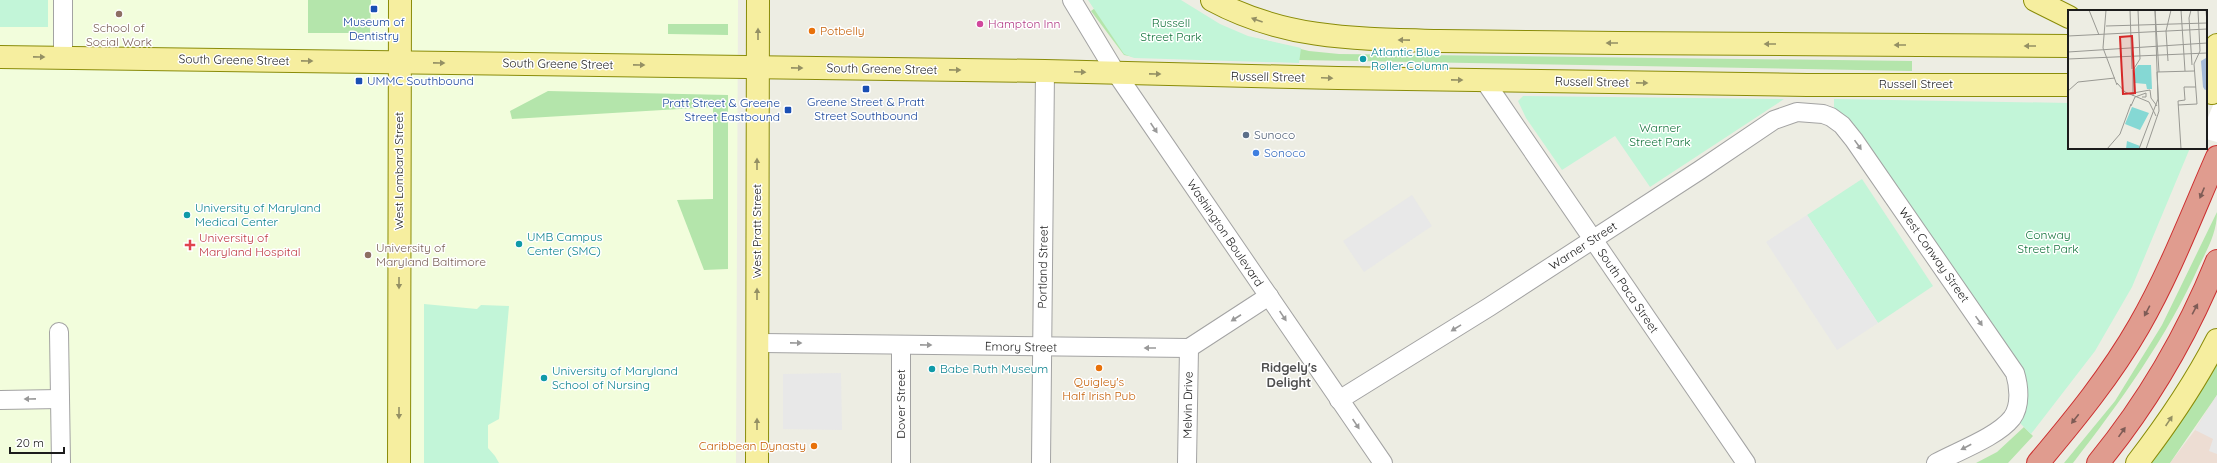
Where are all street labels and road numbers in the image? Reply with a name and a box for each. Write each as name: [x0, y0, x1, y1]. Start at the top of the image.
street label: South Greene Street: [178, 51, 290, 68]
street label: South Greene Street: [502, 55, 614, 72]
street label: South Greene Street: [826, 60, 938, 77]
street label: Russell Street: [1231, 68, 1305, 85]
street label: Russell Street: [1555, 73, 1629, 90]
street label: Russell Street: [1879, 76, 1953, 91]
street label: West Lombard Street: [391, 112, 406, 230]
street label: Washington Boulevard: [1184, 176, 1267, 289]
street label: West Pratt Street: [749, 184, 764, 278]
street label: West Conway Street: [1896, 204, 1973, 305]
street label: Warner Street: [1546, 218, 1619, 273]
street label: Portland Street: [1034, 225, 1051, 309]
street label: South Paca Street: [1595, 246, 1662, 336]
street label: Emory Street: [985, 338, 1057, 355]
street label: Dover Street: [893, 369, 908, 439]
street label: Melvin Drive: [1179, 371, 1196, 439]

